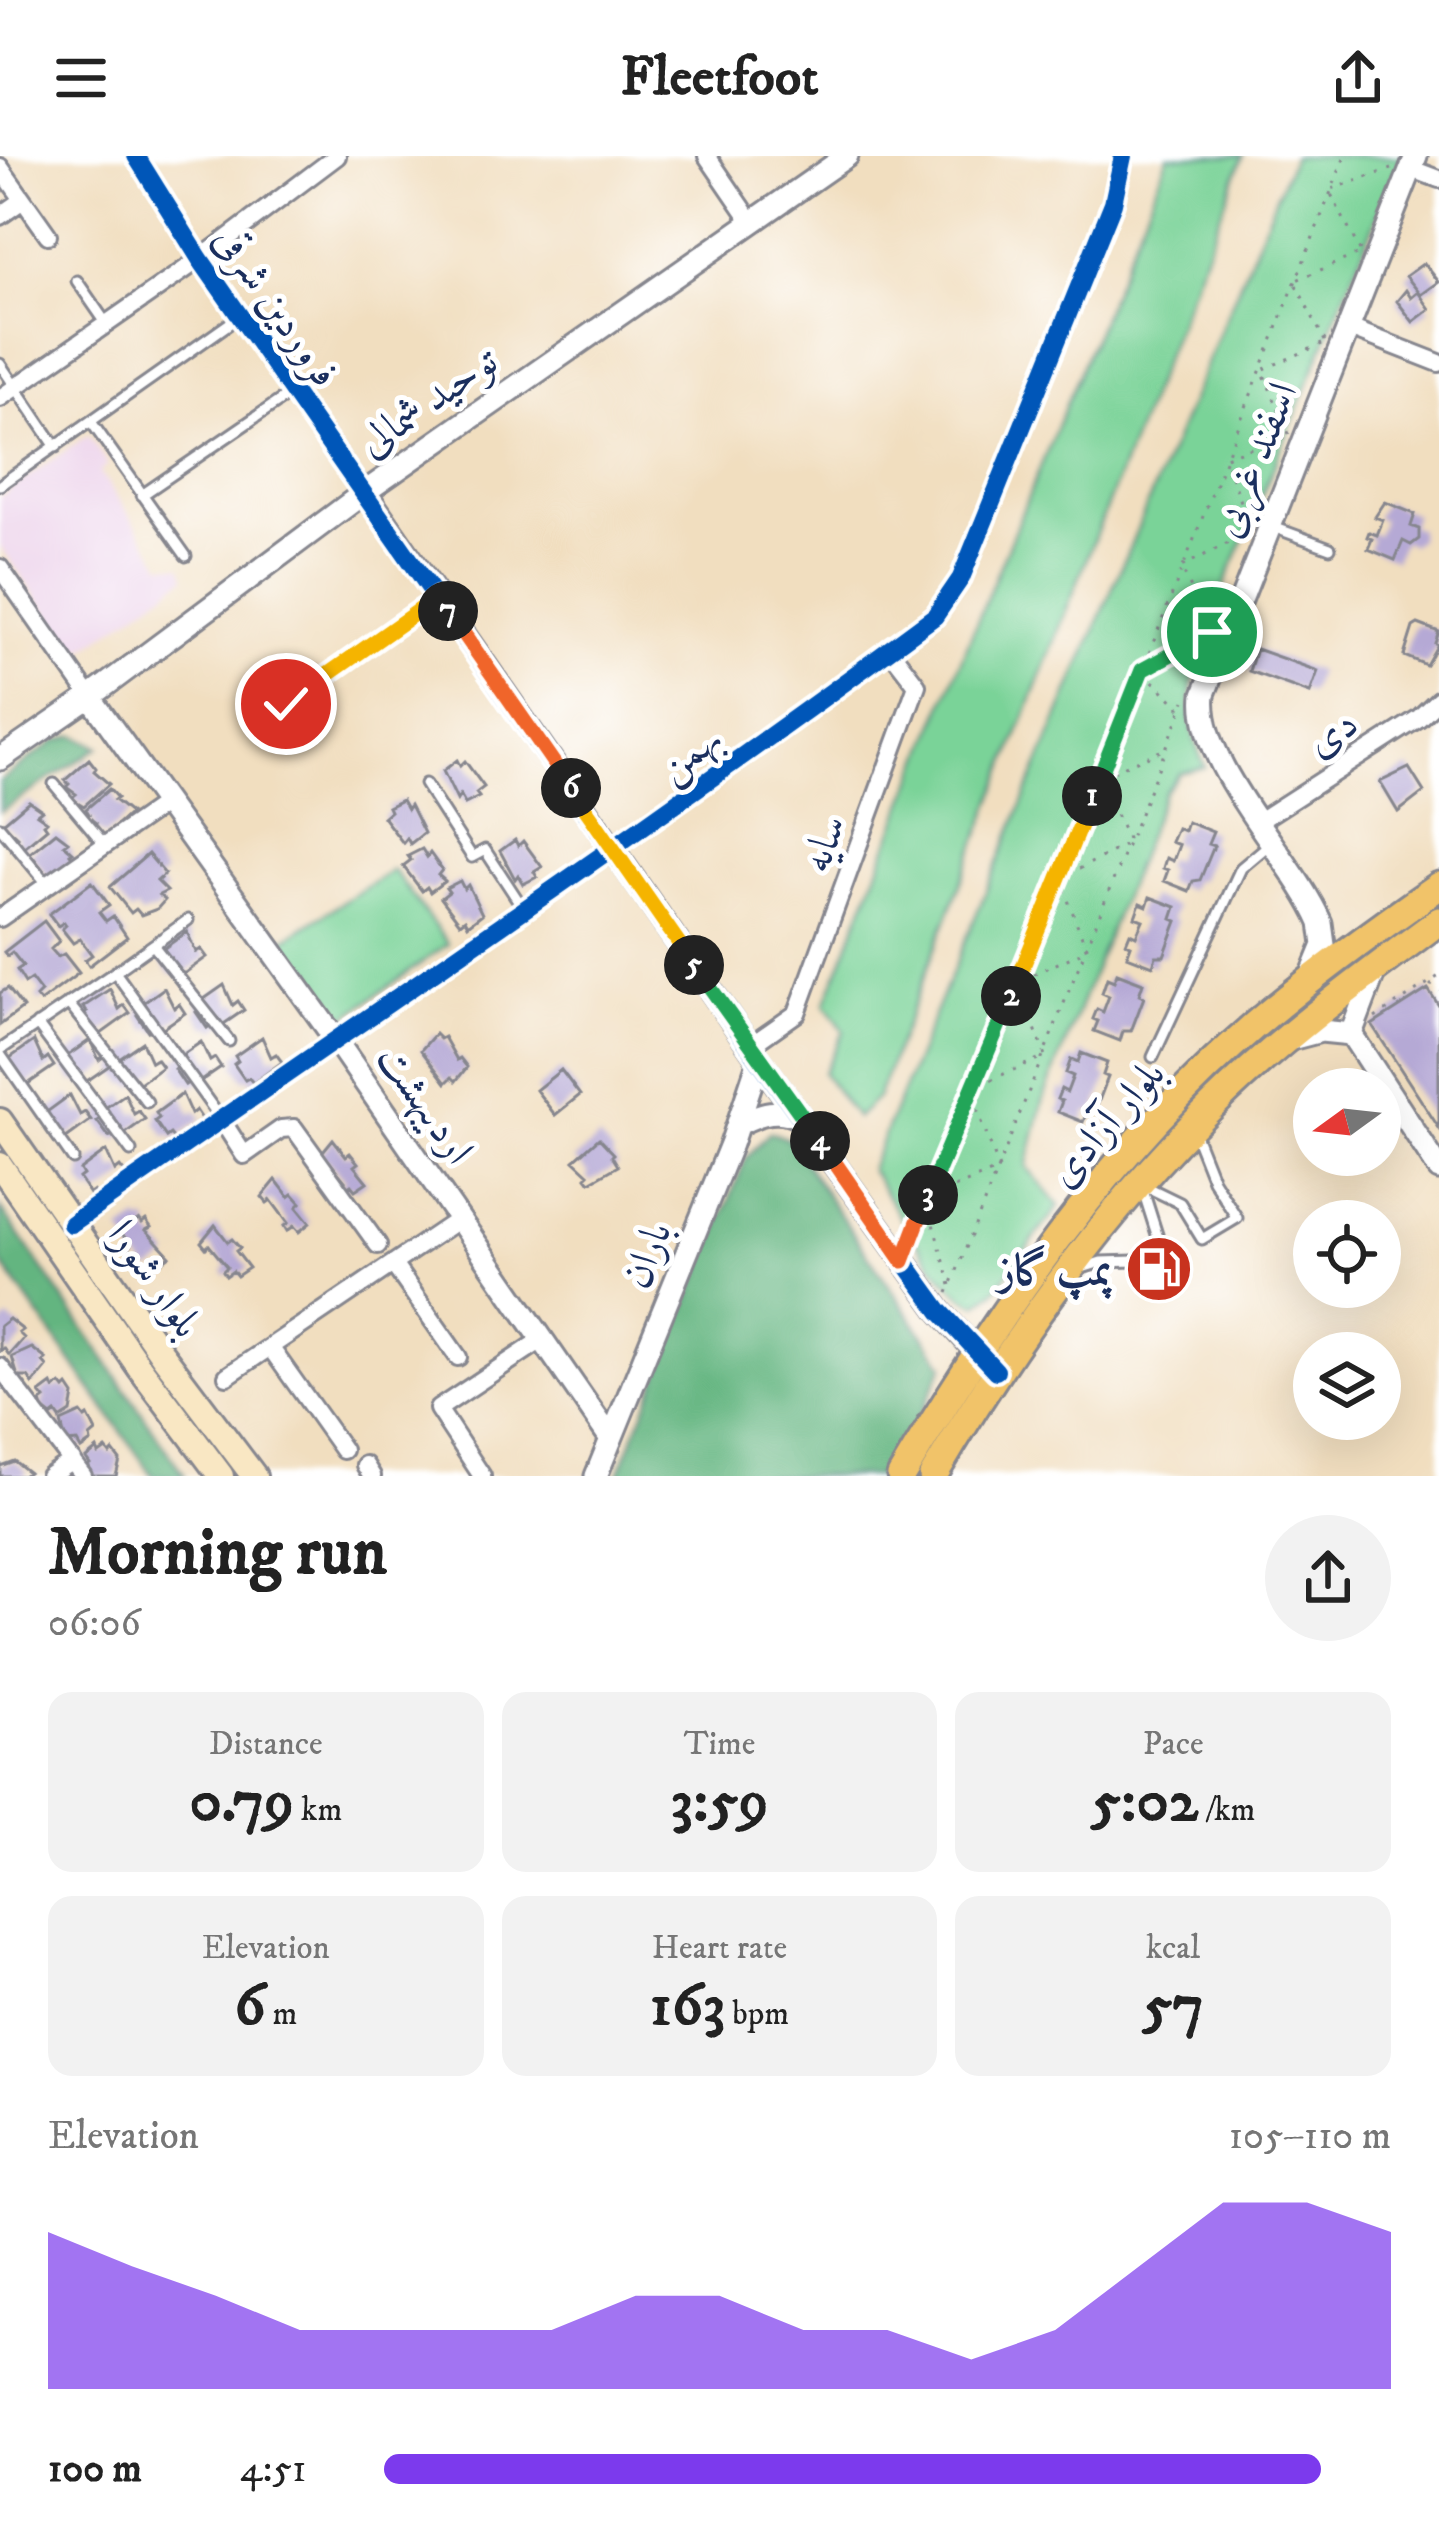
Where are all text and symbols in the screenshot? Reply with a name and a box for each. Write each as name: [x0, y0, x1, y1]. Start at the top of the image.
icon: menu: [48, 45, 114, 111]
text: Fleetfoot: [621, 45, 818, 112]
icon: share: [1325, 45, 1391, 111]
street label: فروردین شرقی: [201, 216, 350, 398]
street label: توحید شمالی: [349, 335, 509, 469]
street label: اسفند غربی: [1201, 375, 1311, 545]
pin: 7: [418, 581, 478, 641]
pin: [1161, 581, 1263, 683]
text: 7: [439, 590, 457, 631]
icon: arrive: [1179, 599, 1245, 665]
pin: [235, 653, 337, 755]
icon: check: [253, 671, 319, 737]
street label: دی: [1297, 698, 1368, 769]
street label: بهمن: [648, 713, 733, 794]
pin: 6: [541, 758, 601, 818]
pin: 1: [1062, 766, 1122, 826]
text: 6: [562, 767, 580, 808]
text: 1: [1086, 775, 1098, 816]
street label: سایه: [791, 808, 859, 880]
pin: 5: [664, 935, 724, 995]
text: 5: [686, 944, 702, 985]
pin: 2: [981, 966, 1041, 1026]
text: 2: [1003, 975, 1019, 1016]
street label: اردیبهشت: [365, 1035, 484, 1175]
street label: بلوار آزادی: [1037, 1049, 1177, 1199]
north arrow: [1293, 1068, 1401, 1176]
map controls: [1293, 1068, 1401, 1440]
pin: 4: [790, 1111, 850, 1171]
text: 4: [811, 1120, 830, 1161]
pin: 3: [898, 1165, 958, 1225]
text: 3: [922, 1174, 934, 1215]
button: locate: [1293, 1200, 1401, 1308]
street label: بلوار شورا: [95, 1211, 212, 1348]
street label: باران: [611, 1214, 685, 1296]
fuel station icon: پمپ گاز: [1124, 1234, 1194, 1304]
place label: پمپ گاز: [994, 1244, 1113, 1301]
button: layers: [1293, 1332, 1401, 1440]
text: Morning run: [48, 1513, 387, 1595]
button: share: [1265, 1515, 1391, 1641]
text: 06:06: [48, 1599, 141, 1648]
text: Distance: [209, 1724, 323, 1765]
text: Time: [684, 1724, 755, 1765]
text: Pace: [1143, 1724, 1204, 1765]
text: 0.79: [189, 1765, 294, 1840]
text: 3:59: [671, 1765, 768, 1840]
text: 5:02: [1091, 1765, 1198, 1840]
text: km: [294, 1790, 342, 1831]
text: /km: [1198, 1790, 1255, 1831]
text: Elevation: [202, 1928, 330, 1969]
text: Heart rate: [652, 1928, 787, 1969]
text: kcal: [1146, 1928, 1200, 1969]
text: 6: [234, 1969, 266, 2044]
text: 163: [650, 1969, 725, 2044]
text: 57: [1142, 1969, 1204, 2044]
text: m: [266, 1994, 297, 2035]
text: bpm: [725, 1994, 789, 2035]
text: Elevation: [48, 2112, 199, 2161]
text: 105–110 m: [1229, 2112, 1391, 2161]
text: 100 m: [48, 2445, 142, 2494]
text: 4:51: [240, 2445, 306, 2494]

